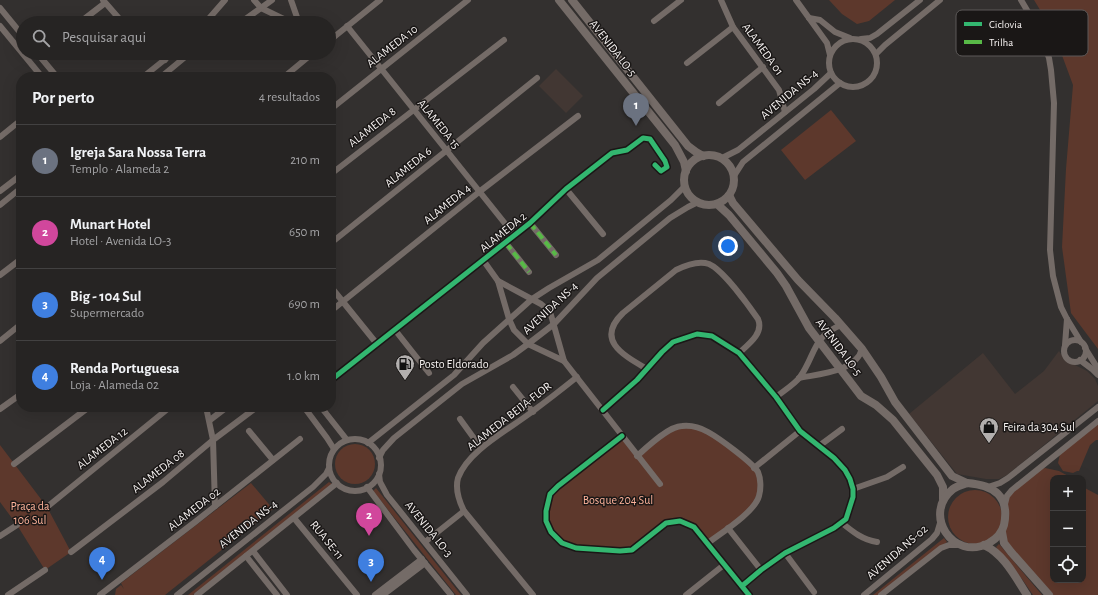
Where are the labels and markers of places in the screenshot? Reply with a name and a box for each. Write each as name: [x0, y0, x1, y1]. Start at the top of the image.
pin: 1: [623, 93, 649, 126]
fuel station icon: Posto Eldorado: [394, 353, 416, 381]
place label: Posto Eldorado: [419, 358, 489, 370]
shop icon: Feira da 304 Sul: [978, 416, 1000, 444]
place label: Feira da 304 Sul: [1003, 421, 1075, 433]
pin: 2: [356, 503, 382, 536]
pin: 4: [89, 547, 115, 580]
pin: 3: [358, 549, 384, 582]

